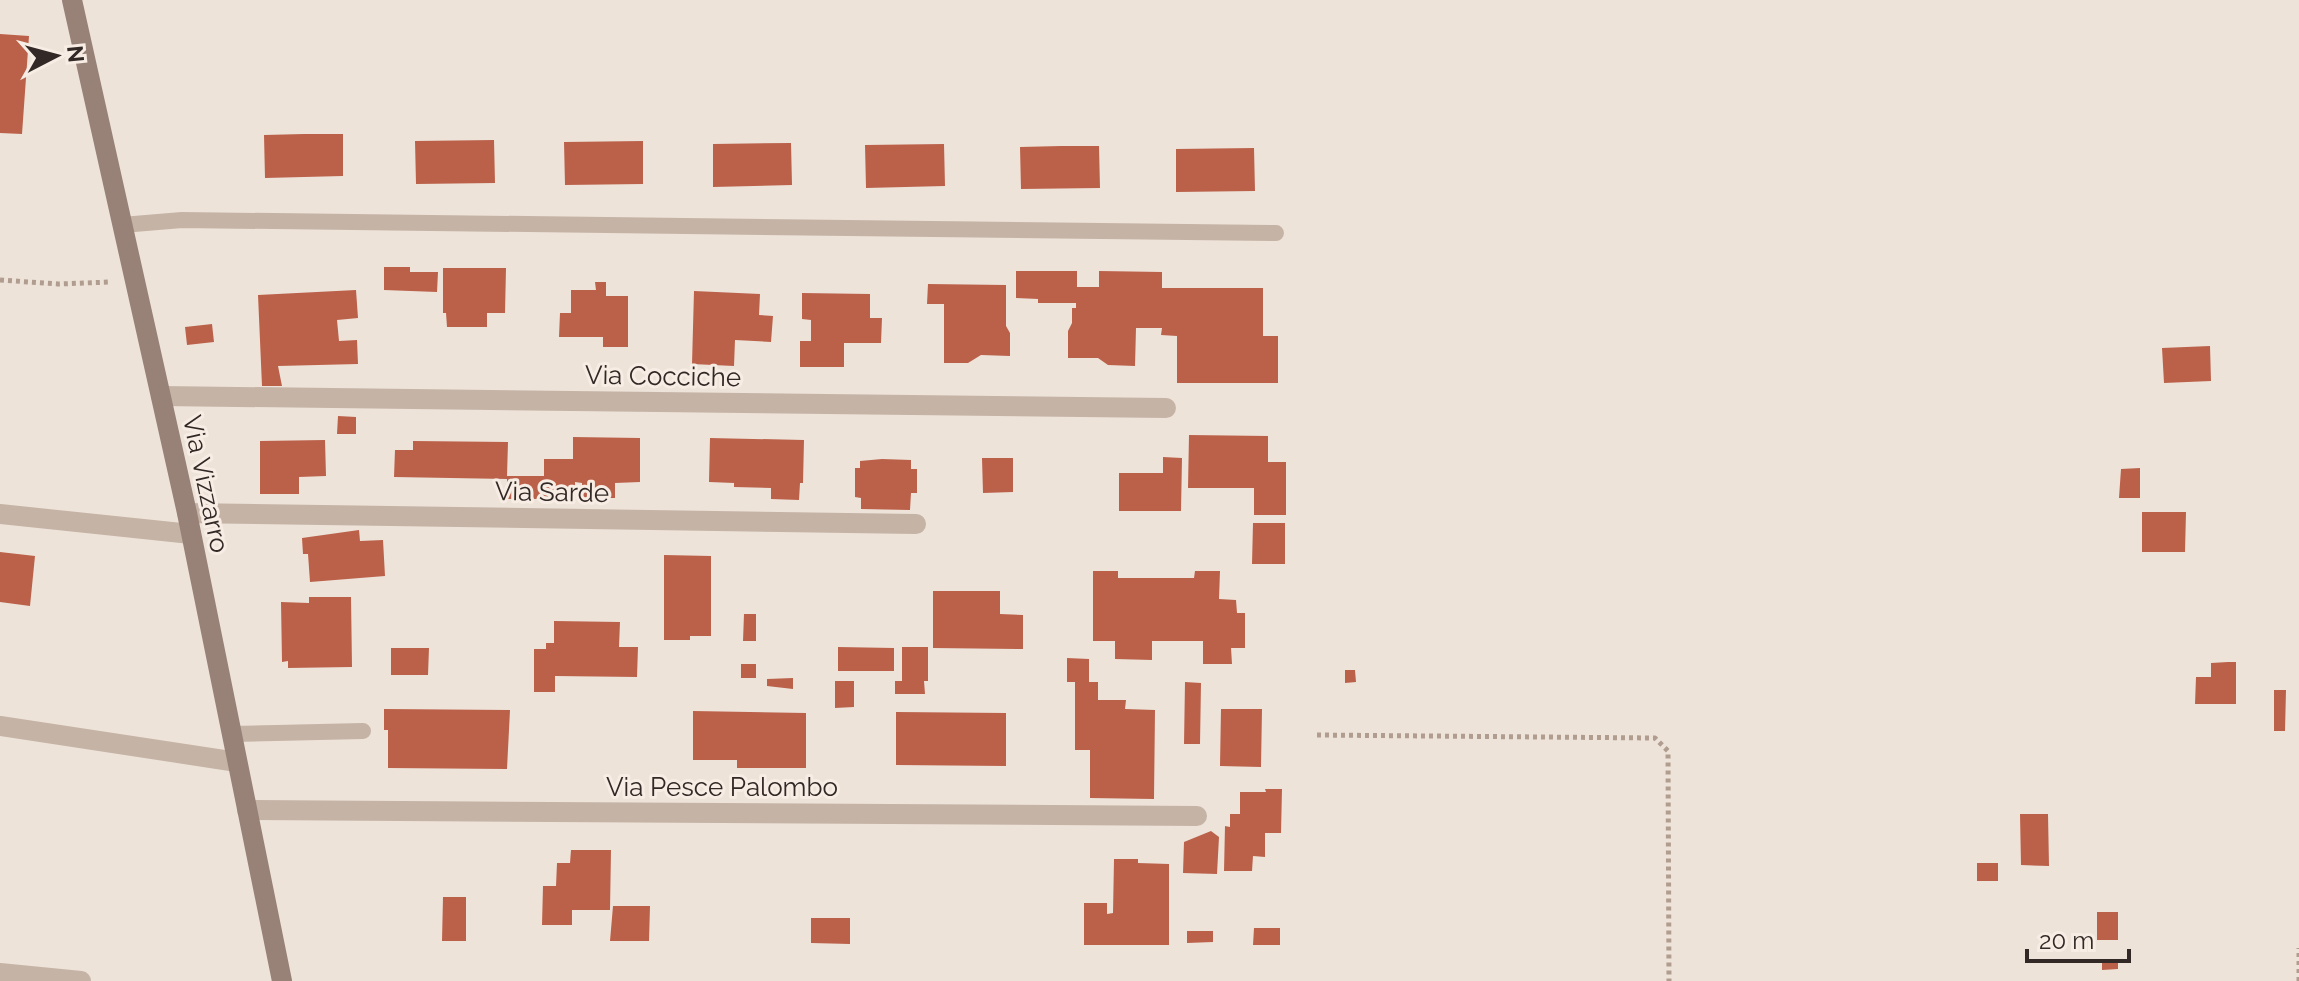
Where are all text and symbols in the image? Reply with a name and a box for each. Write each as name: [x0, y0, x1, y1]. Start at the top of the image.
north arrow: [16, 16, 96, 96]
text: N: [62, 44, 90, 64]
street label: Via Cocciche: [585, 360, 741, 392]
street label: Via Vizzarro: [177, 413, 235, 555]
street label: Via Sarde: [495, 476, 609, 508]
street label: Via Pesce Palombo: [606, 772, 838, 802]
scale bar: [2027, 913, 2129, 963]
text: 20 m: [2039, 926, 2094, 955]

